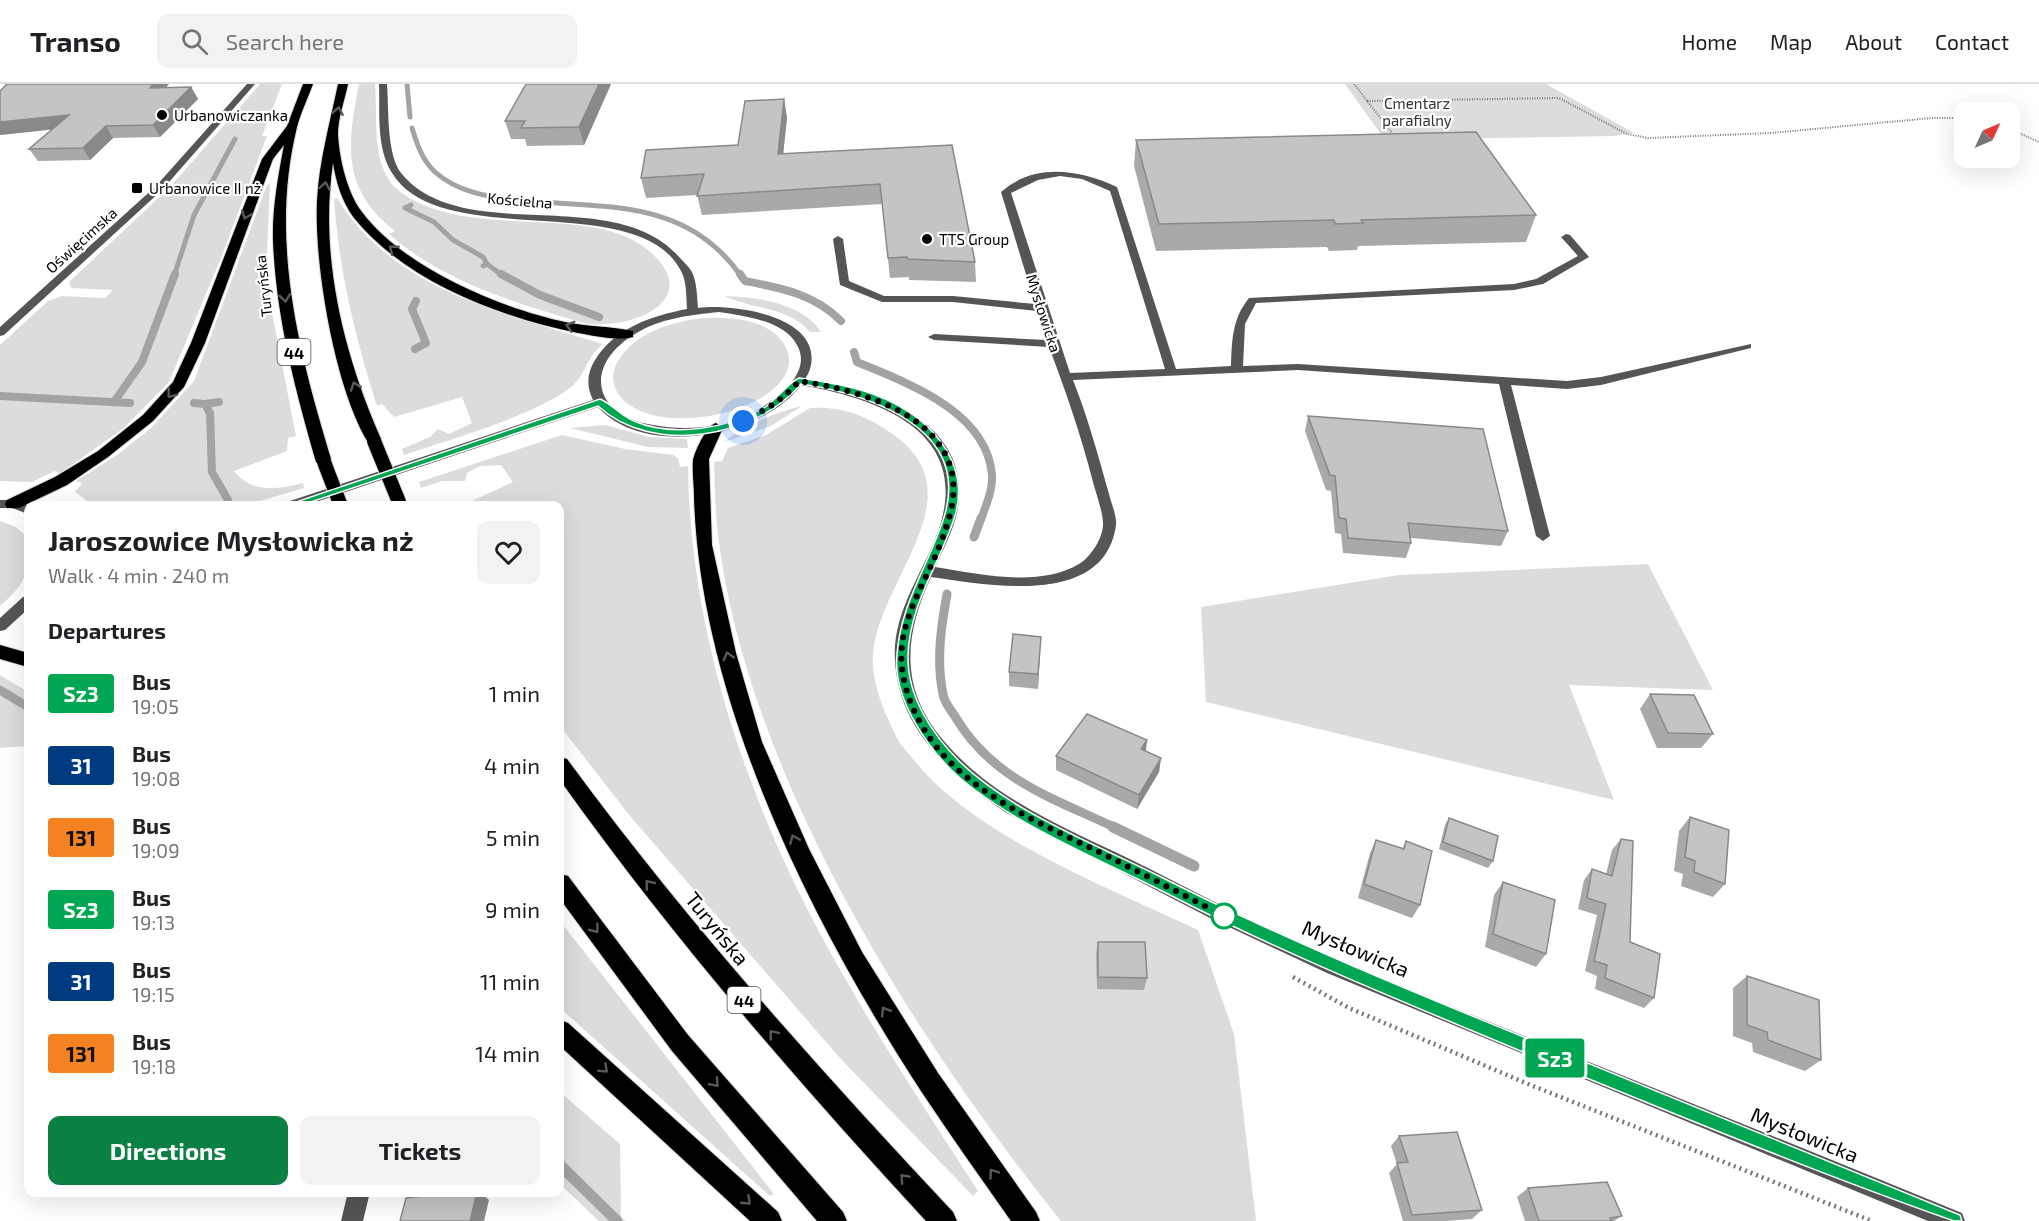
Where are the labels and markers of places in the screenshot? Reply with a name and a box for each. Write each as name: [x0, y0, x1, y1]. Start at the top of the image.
place label: Urbanowiczanka: [174, 106, 288, 124]
marker: Urbanowiczanka: [155, 108, 169, 122]
place label: Urbanowice II nż: [149, 179, 261, 197]
marker: Urbanowice II nż: [130, 181, 144, 195]
place label: TTS Group: [939, 230, 1009, 248]
marker: TTS Group: [920, 232, 934, 246]
unlabelled marker: [1211, 903, 1237, 929]

